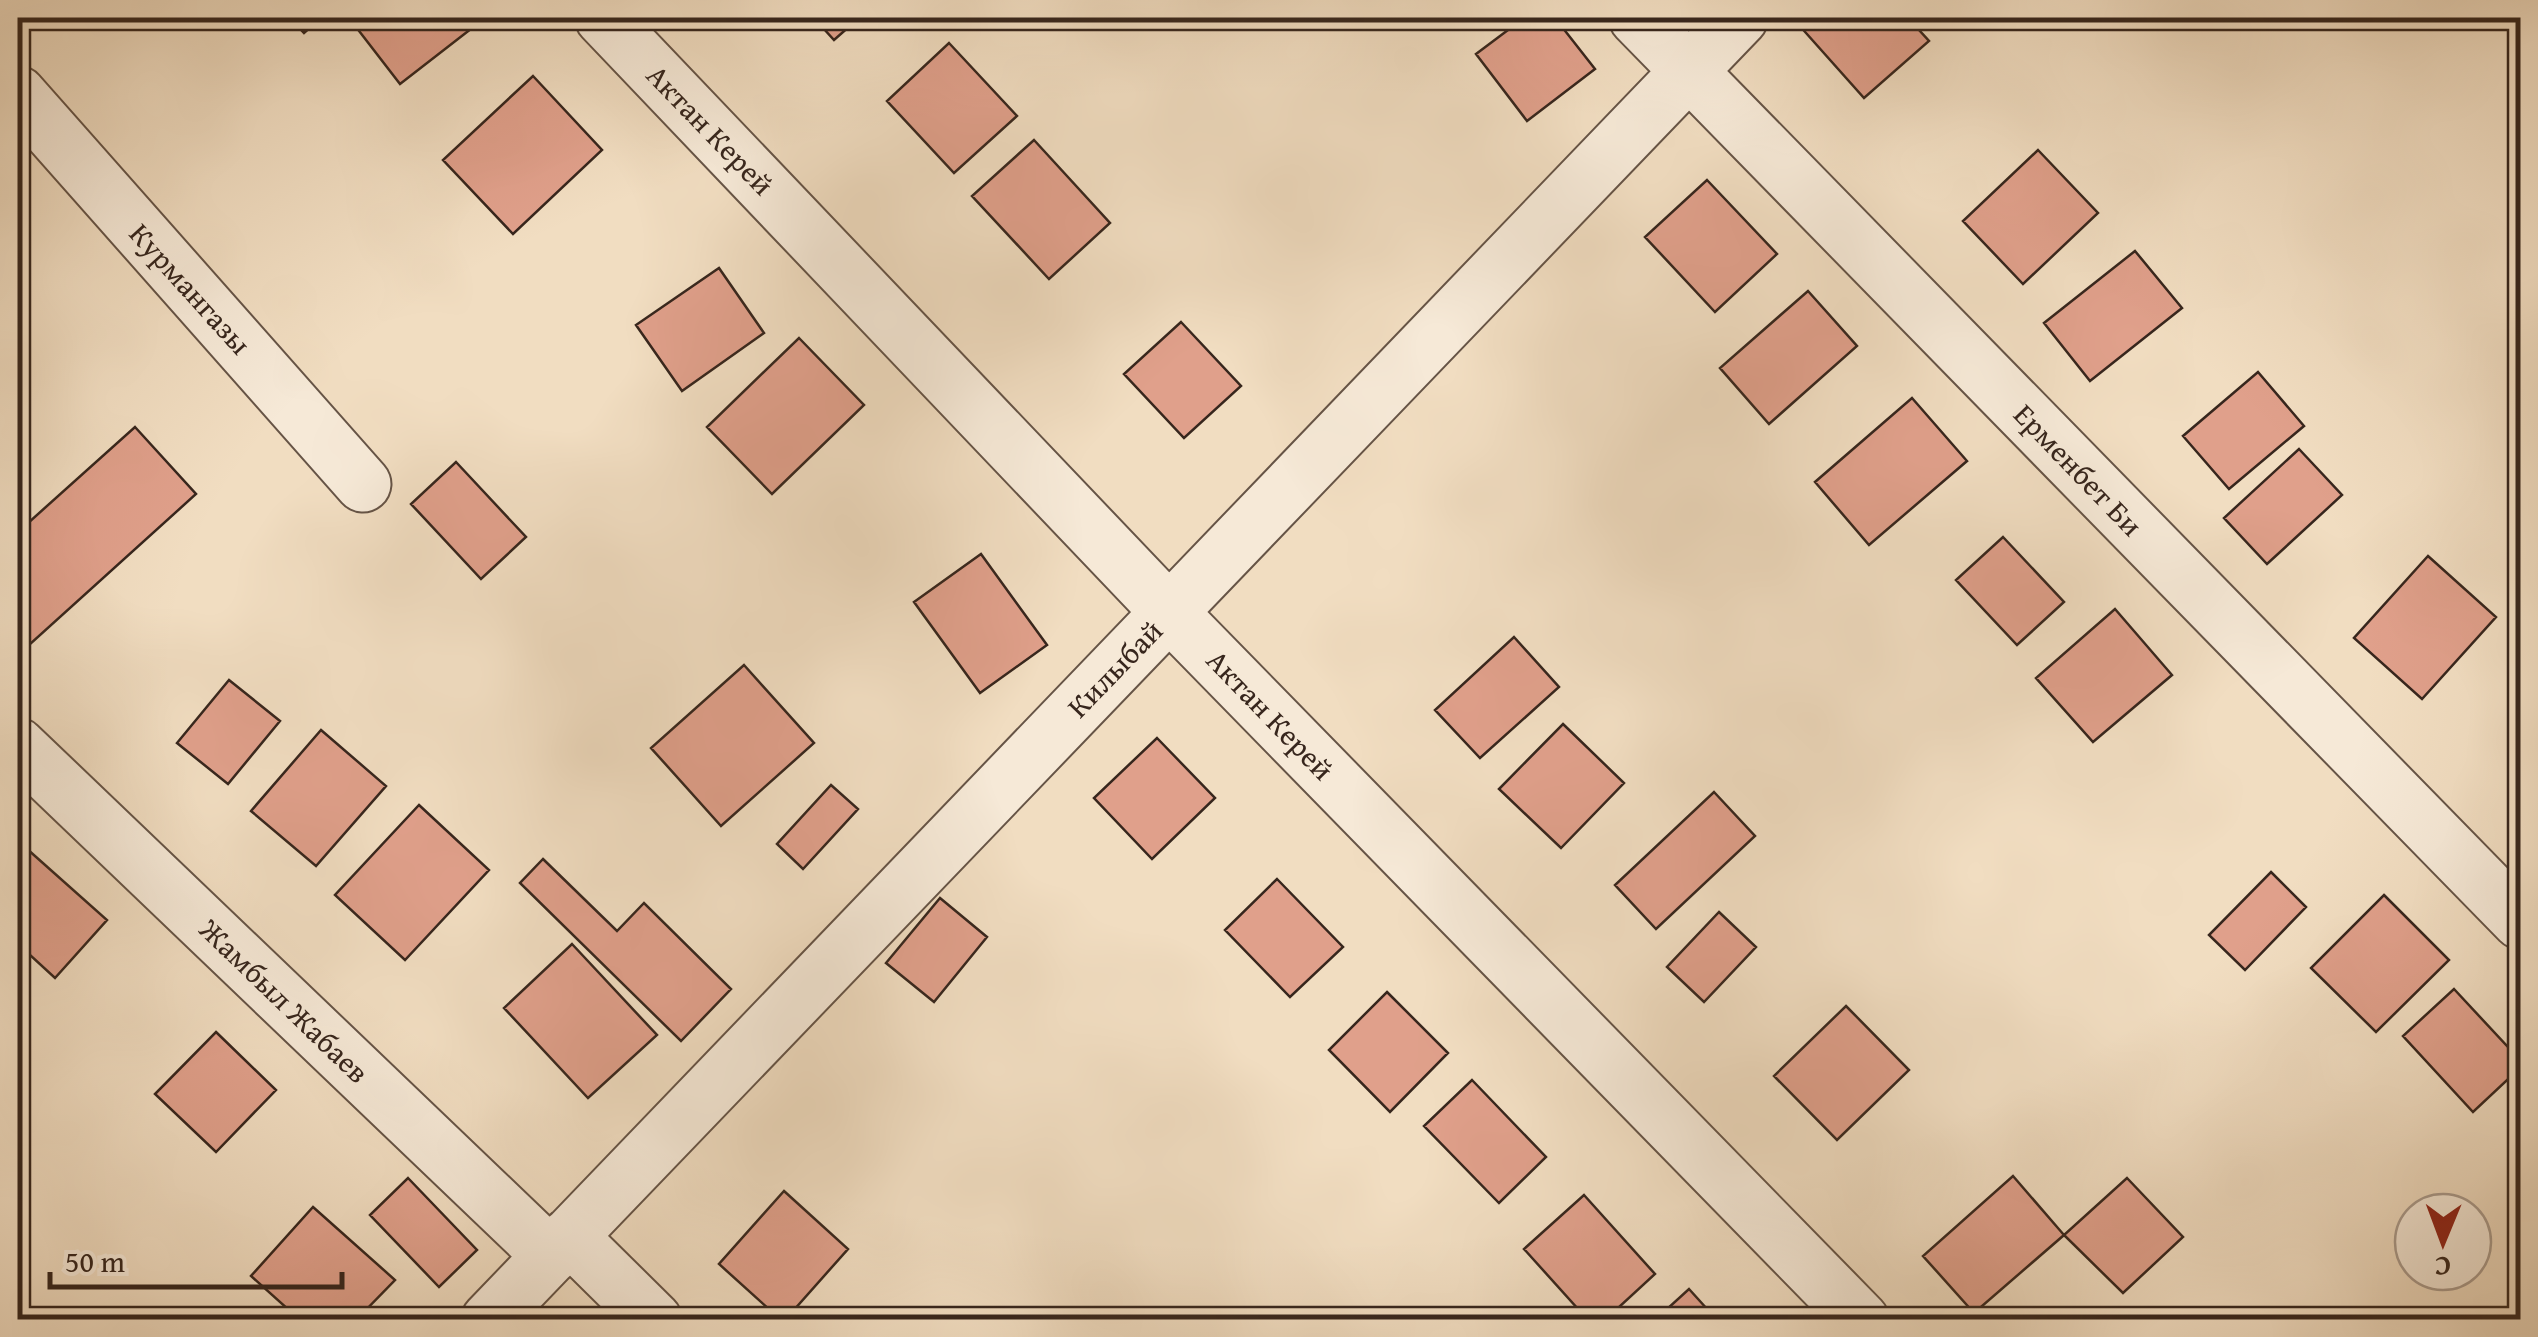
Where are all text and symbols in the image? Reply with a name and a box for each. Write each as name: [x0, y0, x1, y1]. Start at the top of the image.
street label: Актан Керей: [637, 54, 785, 205]
street label: Курмангазы: [120, 213, 262, 364]
street label: Ерменбет Би: [2004, 393, 2154, 546]
street label: Килыбай: [1056, 609, 1172, 727]
street label: Актан Керей: [1197, 639, 1345, 790]
street label: Жамбыл Жабаев: [189, 907, 380, 1093]
north arrow: [2393, 1192, 2493, 1292]
scale bar: [50, 1227, 342, 1289]
text: 50 m: [65, 1239, 125, 1283]
text: С: [2434, 1247, 2451, 1288]

